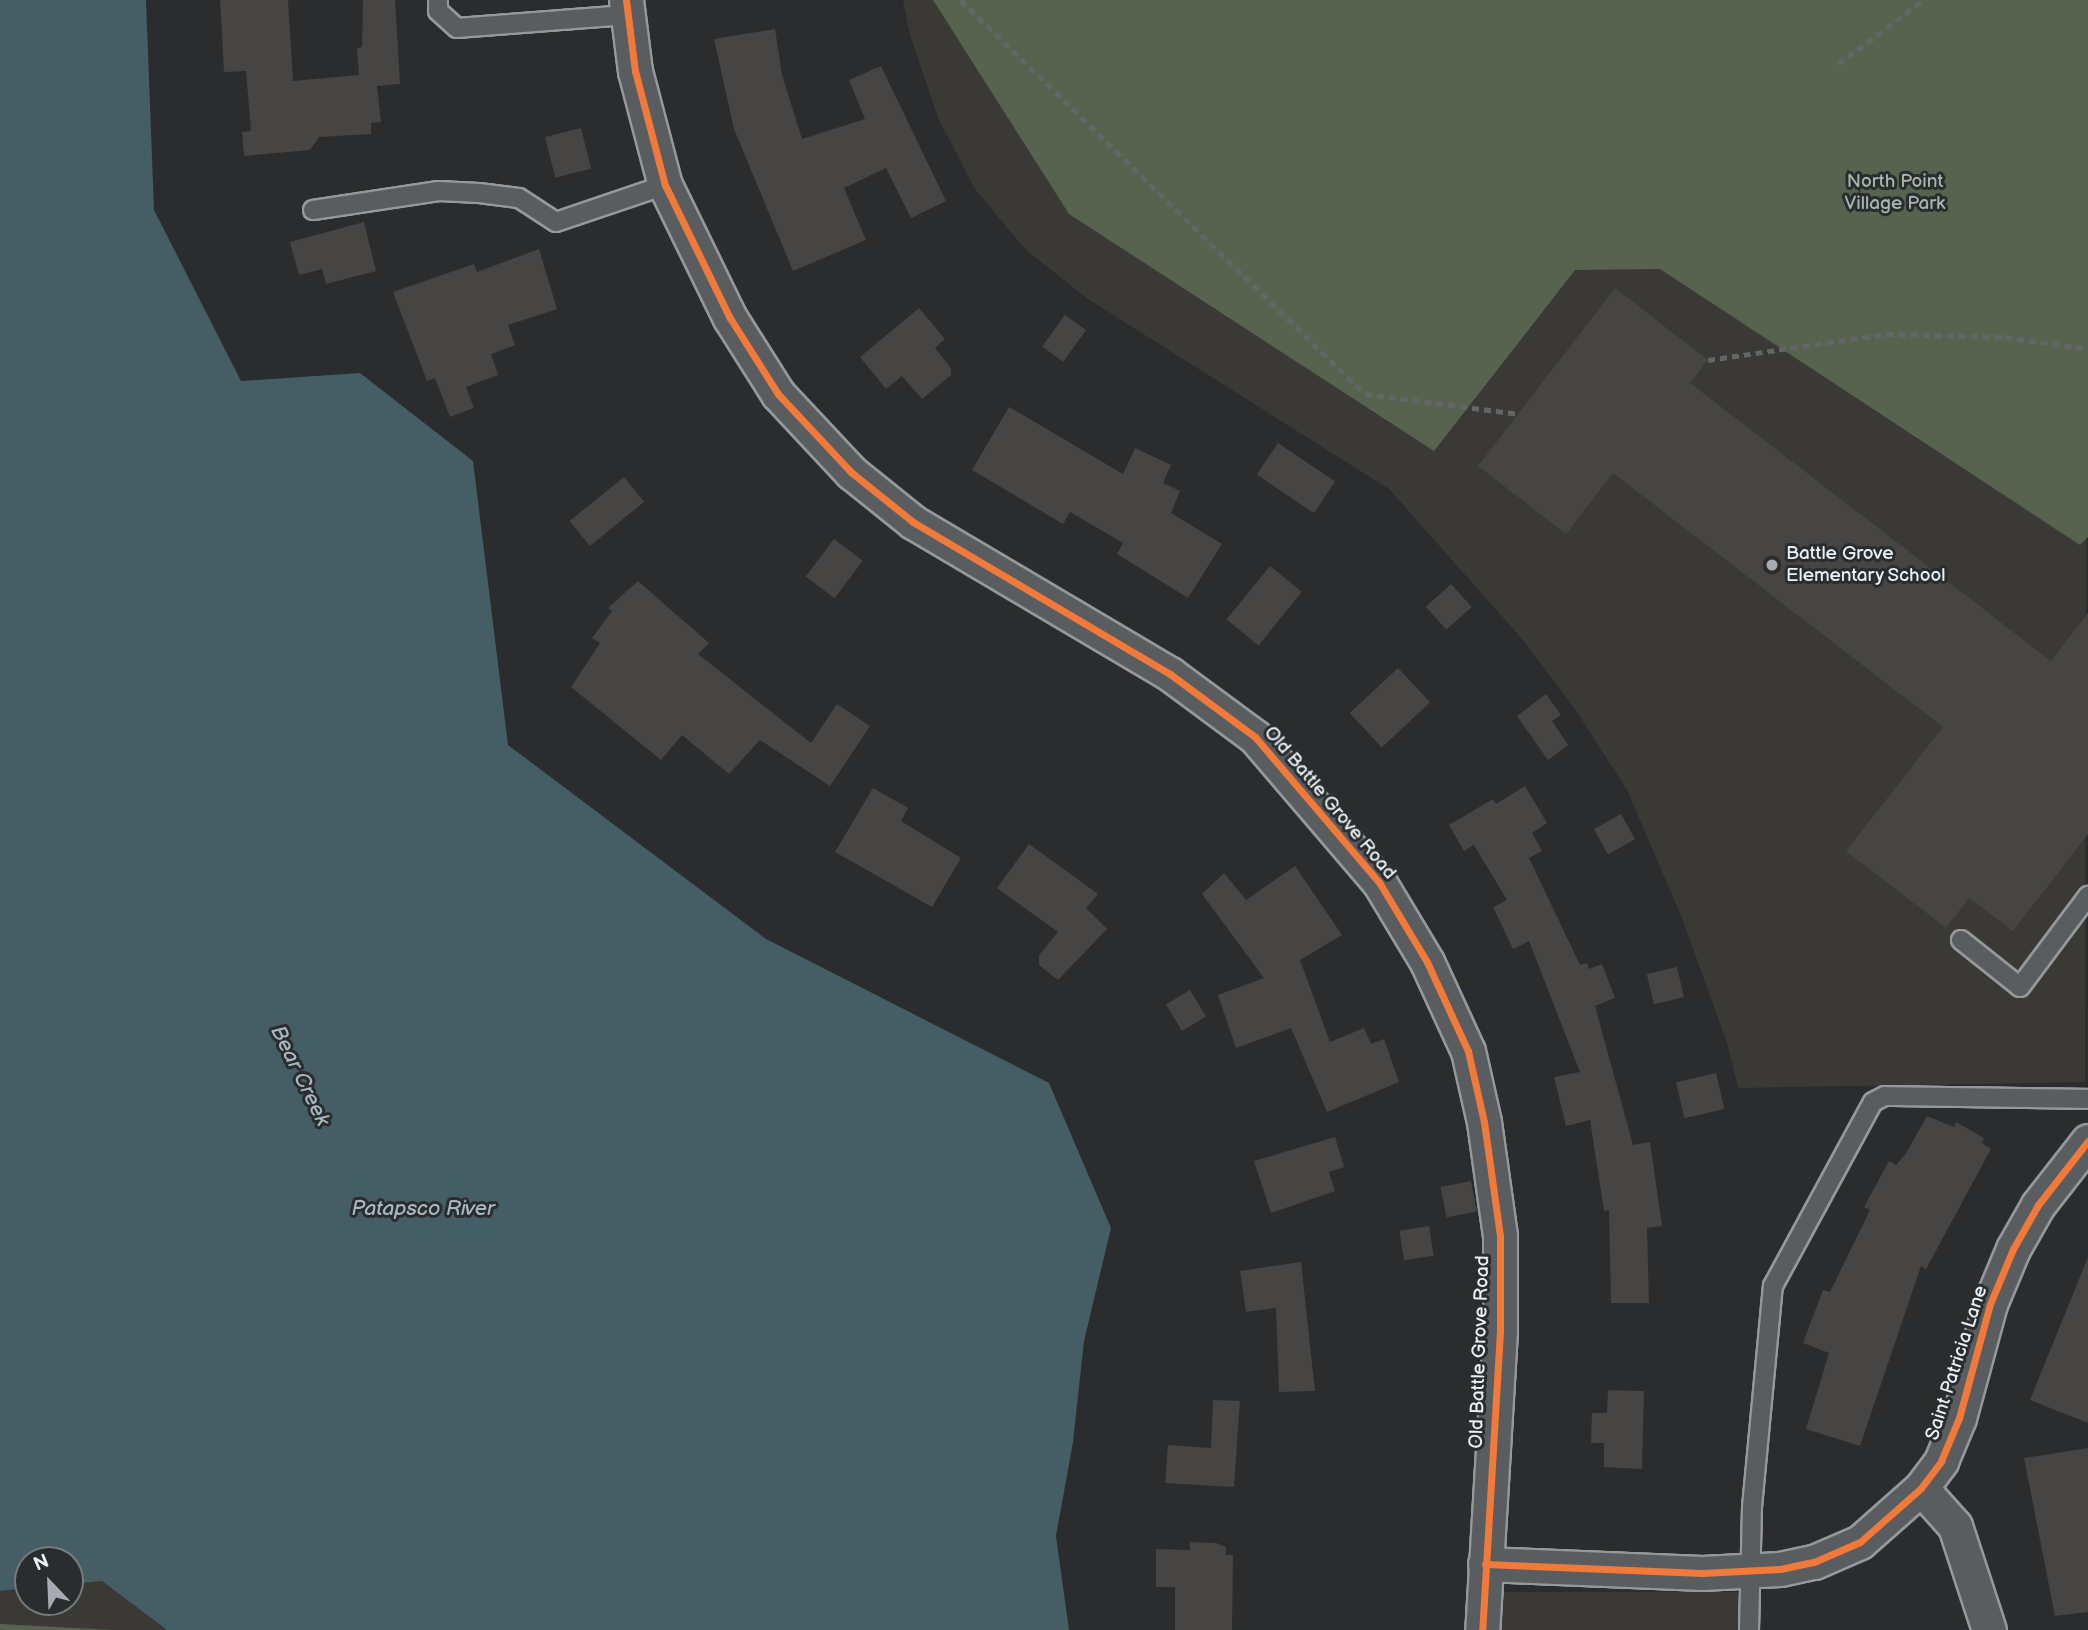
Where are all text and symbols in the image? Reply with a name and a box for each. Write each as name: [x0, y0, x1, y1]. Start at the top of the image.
park label: North Point Village Park: [1845, 171, 1945, 215]
place label: Battle Grove Elementary School: [1786, 543, 1947, 587]
marker: Battle Grove Elementary School: [1764, 557, 1780, 573]
street label: Old Battle Grove Road: [1259, 722, 1401, 884]
water label: Bear Creek: [265, 1022, 335, 1130]
water label: Patapsco River: [351, 1196, 495, 1222]
street label: Old Battle Grove Road: [1465, 1255, 1495, 1449]
street label: Saint Patricia Lane: [1921, 1283, 1993, 1443]
north arrow: [14, 1546, 84, 1616]
text: N: [30, 1550, 52, 1576]

